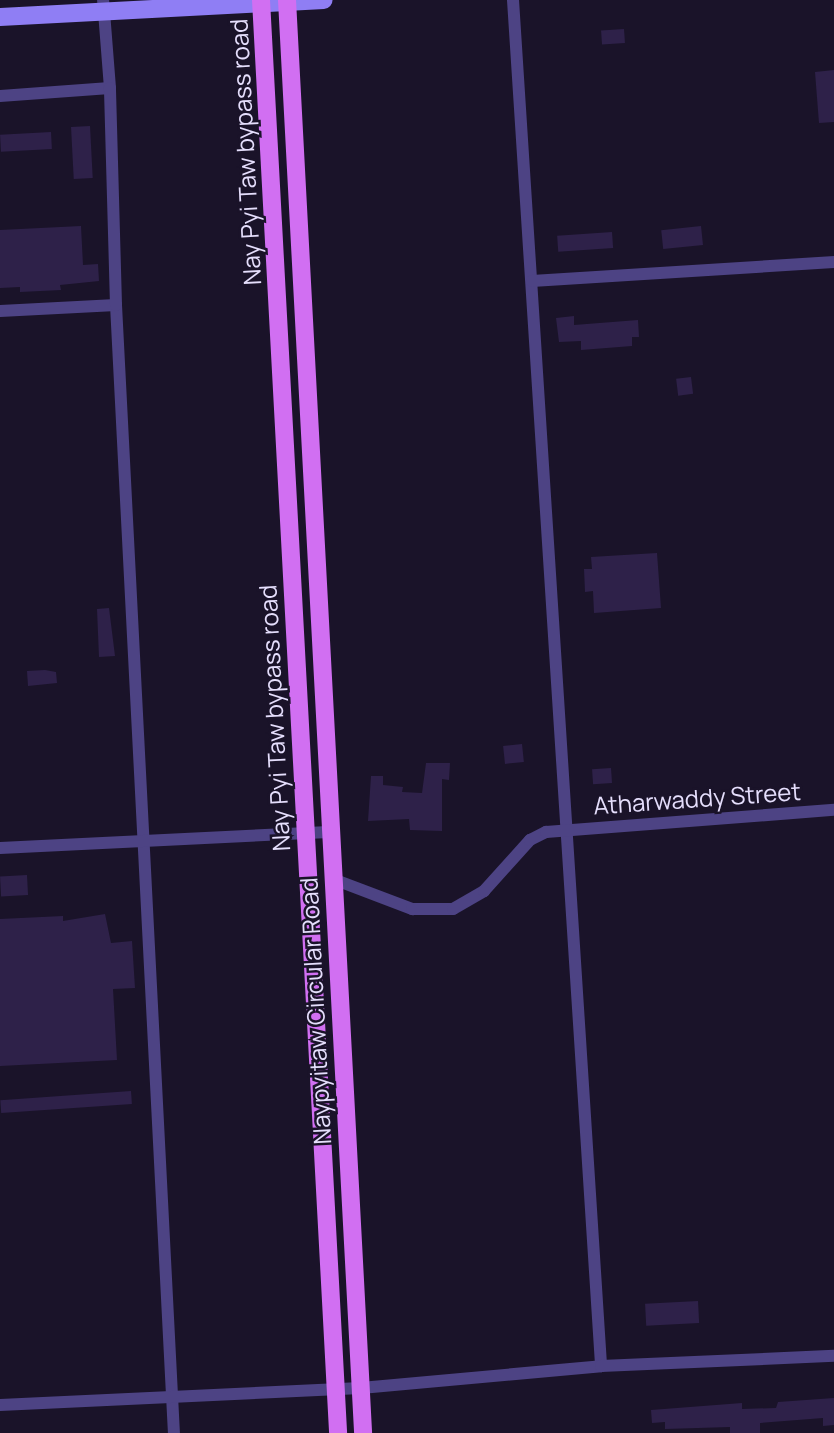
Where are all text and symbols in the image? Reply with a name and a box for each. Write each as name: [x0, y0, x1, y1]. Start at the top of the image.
street label: Nay Pyi Taw bypass road: [224, 18, 266, 286]
street label: Nay Pyi Taw bypass road: [253, 584, 295, 852]
street label: Atharwaddy Street: [592, 776, 802, 820]
street label: Naypyitaw Circular Road: [294, 877, 336, 1145]

